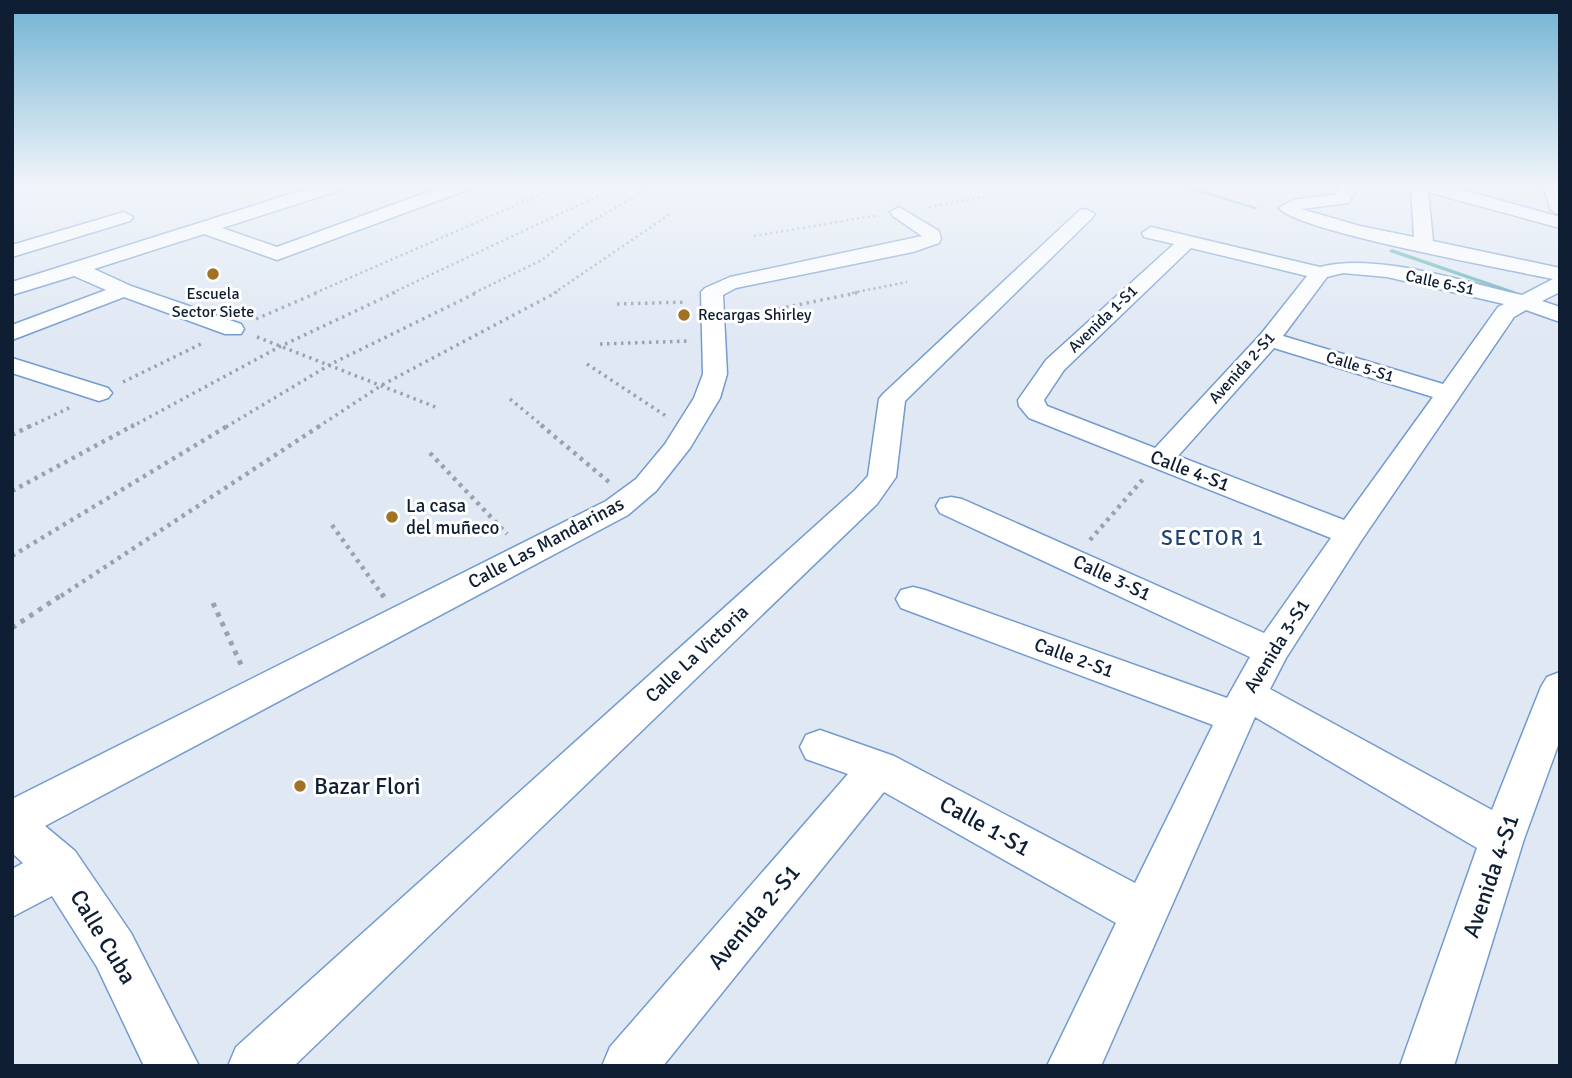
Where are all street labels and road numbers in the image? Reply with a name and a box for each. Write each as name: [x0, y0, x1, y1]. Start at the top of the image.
street label: Calle 6-S1: [1404, 266, 1476, 300]
street label: Avenida 1-S1: [1064, 281, 1142, 357]
street label: Avenida 2-S1: [1205, 328, 1279, 408]
street label: Calle 5-S1: [1324, 347, 1396, 387]
street label: Calle 4-S1: [1147, 445, 1233, 497]
street label: Calle Las Mandarinas: [464, 492, 628, 594]
street label: Calle 3-S1: [1069, 550, 1155, 606]
street label: Avenida 3-S1: [1239, 595, 1315, 697]
street label: Calle La Victoria: [640, 600, 754, 708]
street label: Calle 2-S1: [1031, 633, 1117, 683]
street label: Calle 1-S1: [934, 789, 1036, 863]
street label: Avenida 4-S1: [1456, 810, 1526, 942]
street label: Avenida 2-S1: [702, 858, 806, 976]
street label: Calle Cuba: [63, 884, 143, 990]

